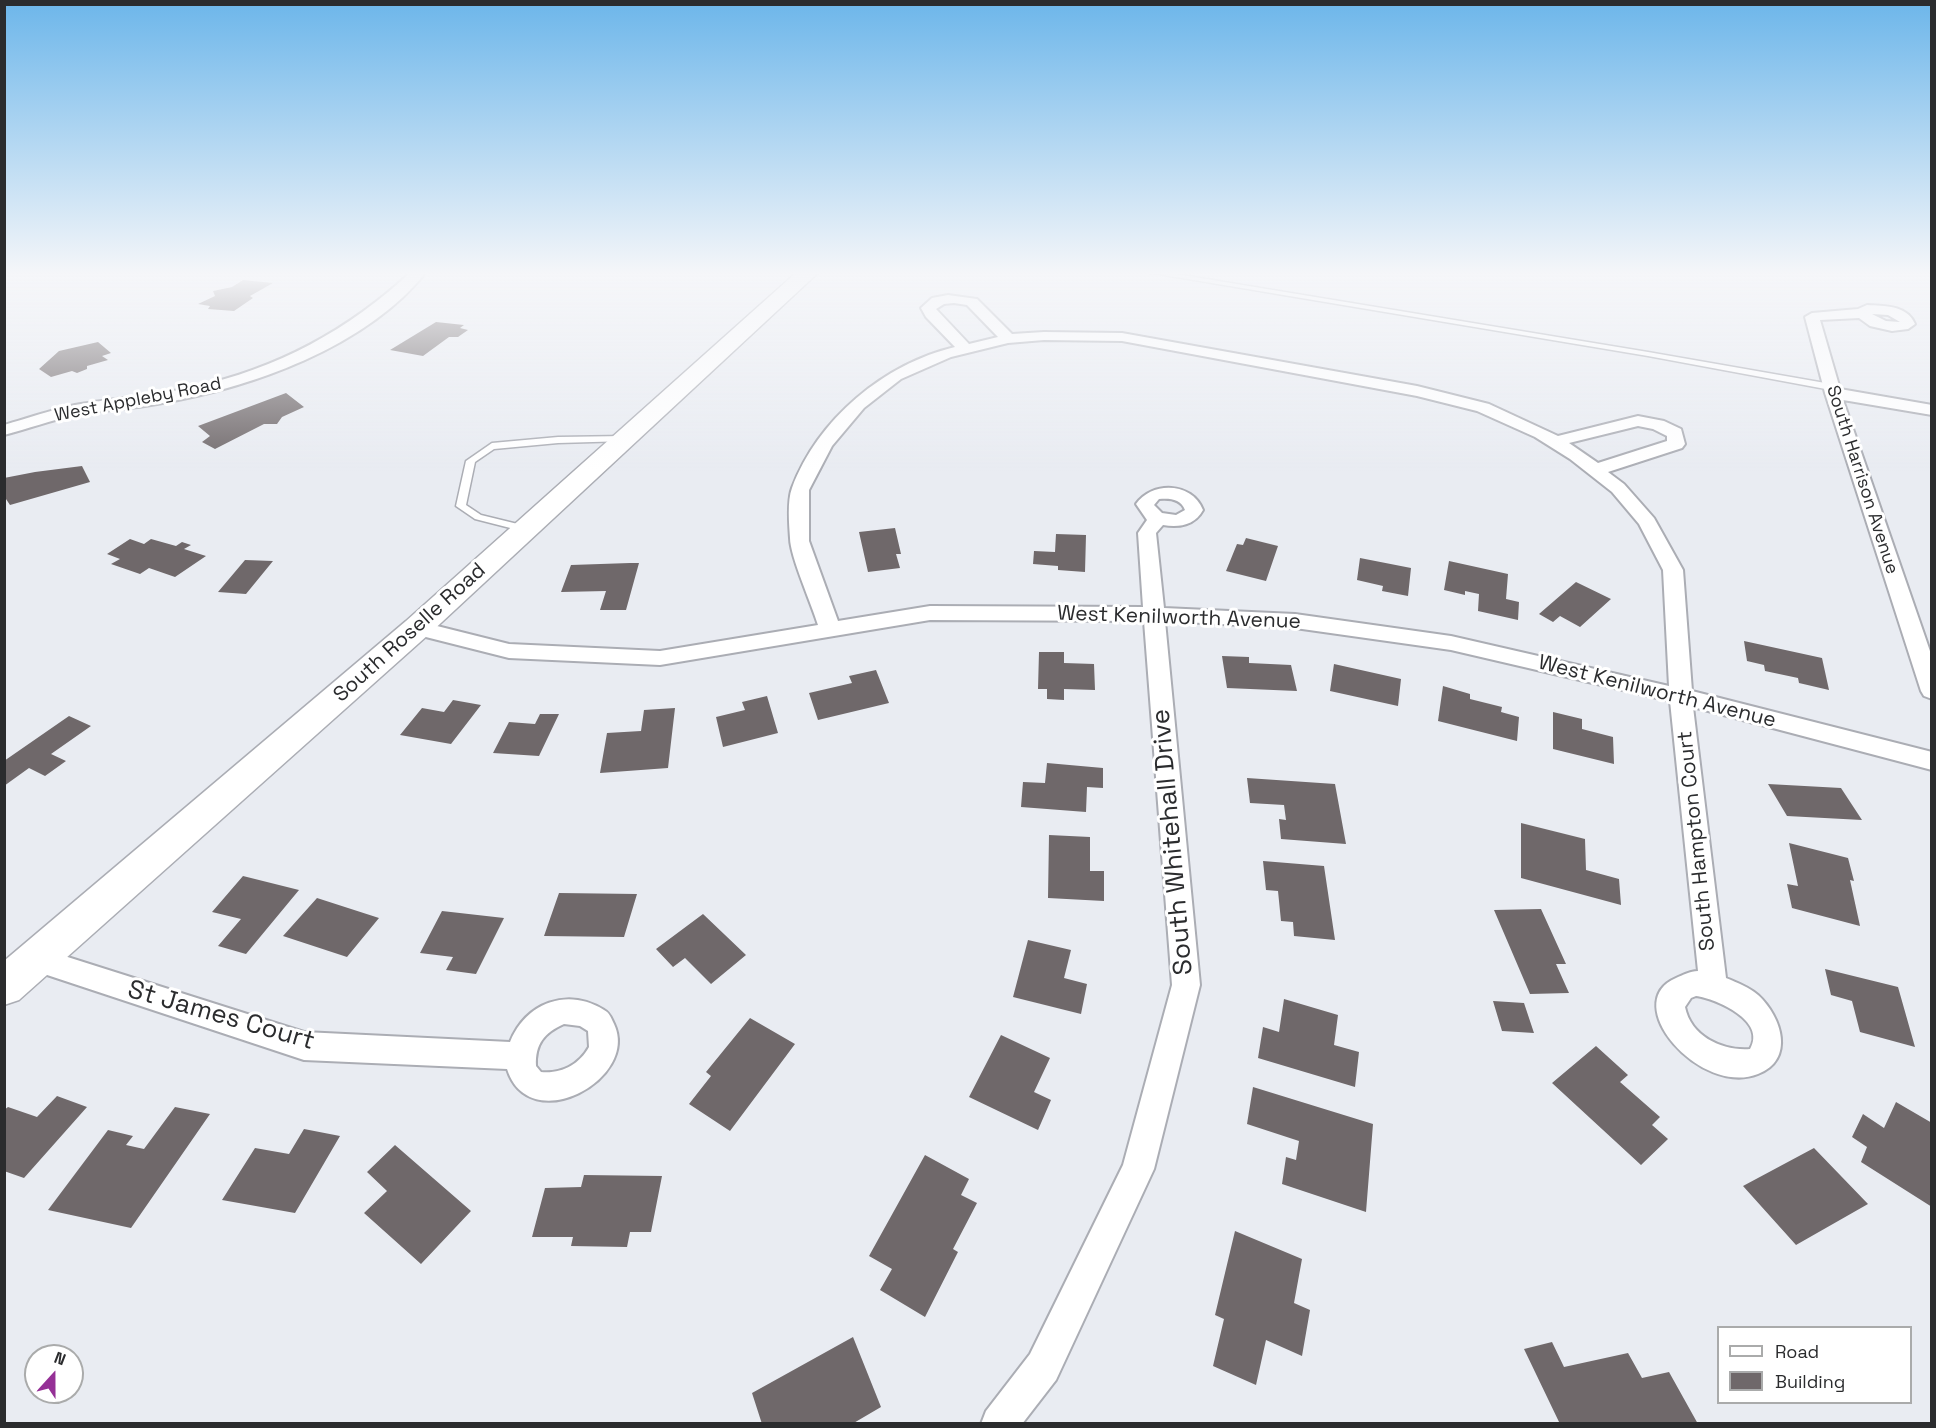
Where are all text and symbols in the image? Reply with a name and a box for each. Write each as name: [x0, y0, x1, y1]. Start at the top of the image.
street label: West Appleby Road: [53, 373, 223, 427]
street label: South Harrison Avenue: [1821, 383, 1903, 577]
street label: South Roselle Road: [329, 558, 491, 708]
street label: West Kenilworth Avenue: [1057, 601, 1301, 635]
street label: West Kenilworth Avenue: [1536, 650, 1778, 734]
street label: South Whitehall Drive: [1146, 708, 1200, 976]
street label: South Hampton Court: [1673, 730, 1721, 952]
street label: St James Court: [124, 974, 318, 1058]
legend: [1717, 1326, 1912, 1404]
text: Road: [1775, 1340, 1819, 1363]
north arrow: [24, 1344, 84, 1404]
text: N: [51, 1347, 69, 1370]
text: Building: [1775, 1370, 1845, 1393]

